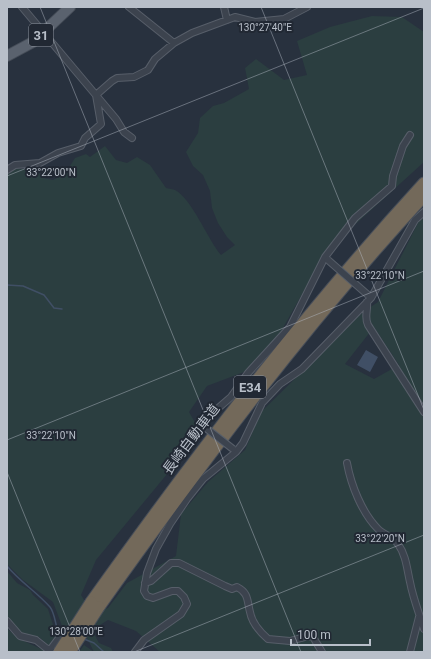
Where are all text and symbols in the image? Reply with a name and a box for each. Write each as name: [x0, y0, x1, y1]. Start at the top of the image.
text: 130°27'40"E: [238, 22, 292, 33]
road number: 31: [29, 24, 53, 46]
text: 33°22'00"N: [26, 167, 76, 178]
text: 33°22'10"N: [355, 270, 405, 281]
road number: E34: [234, 376, 266, 398]
street label: 長崎自動車道: [159, 401, 223, 477]
text: 33°22'10"N: [26, 430, 76, 441]
text: 33°22'20"N: [355, 533, 405, 544]
scale bar: [291, 621, 370, 647]
text: 130°28'00"E: [49, 626, 103, 637]
text: 100 m: [297, 628, 331, 642]

